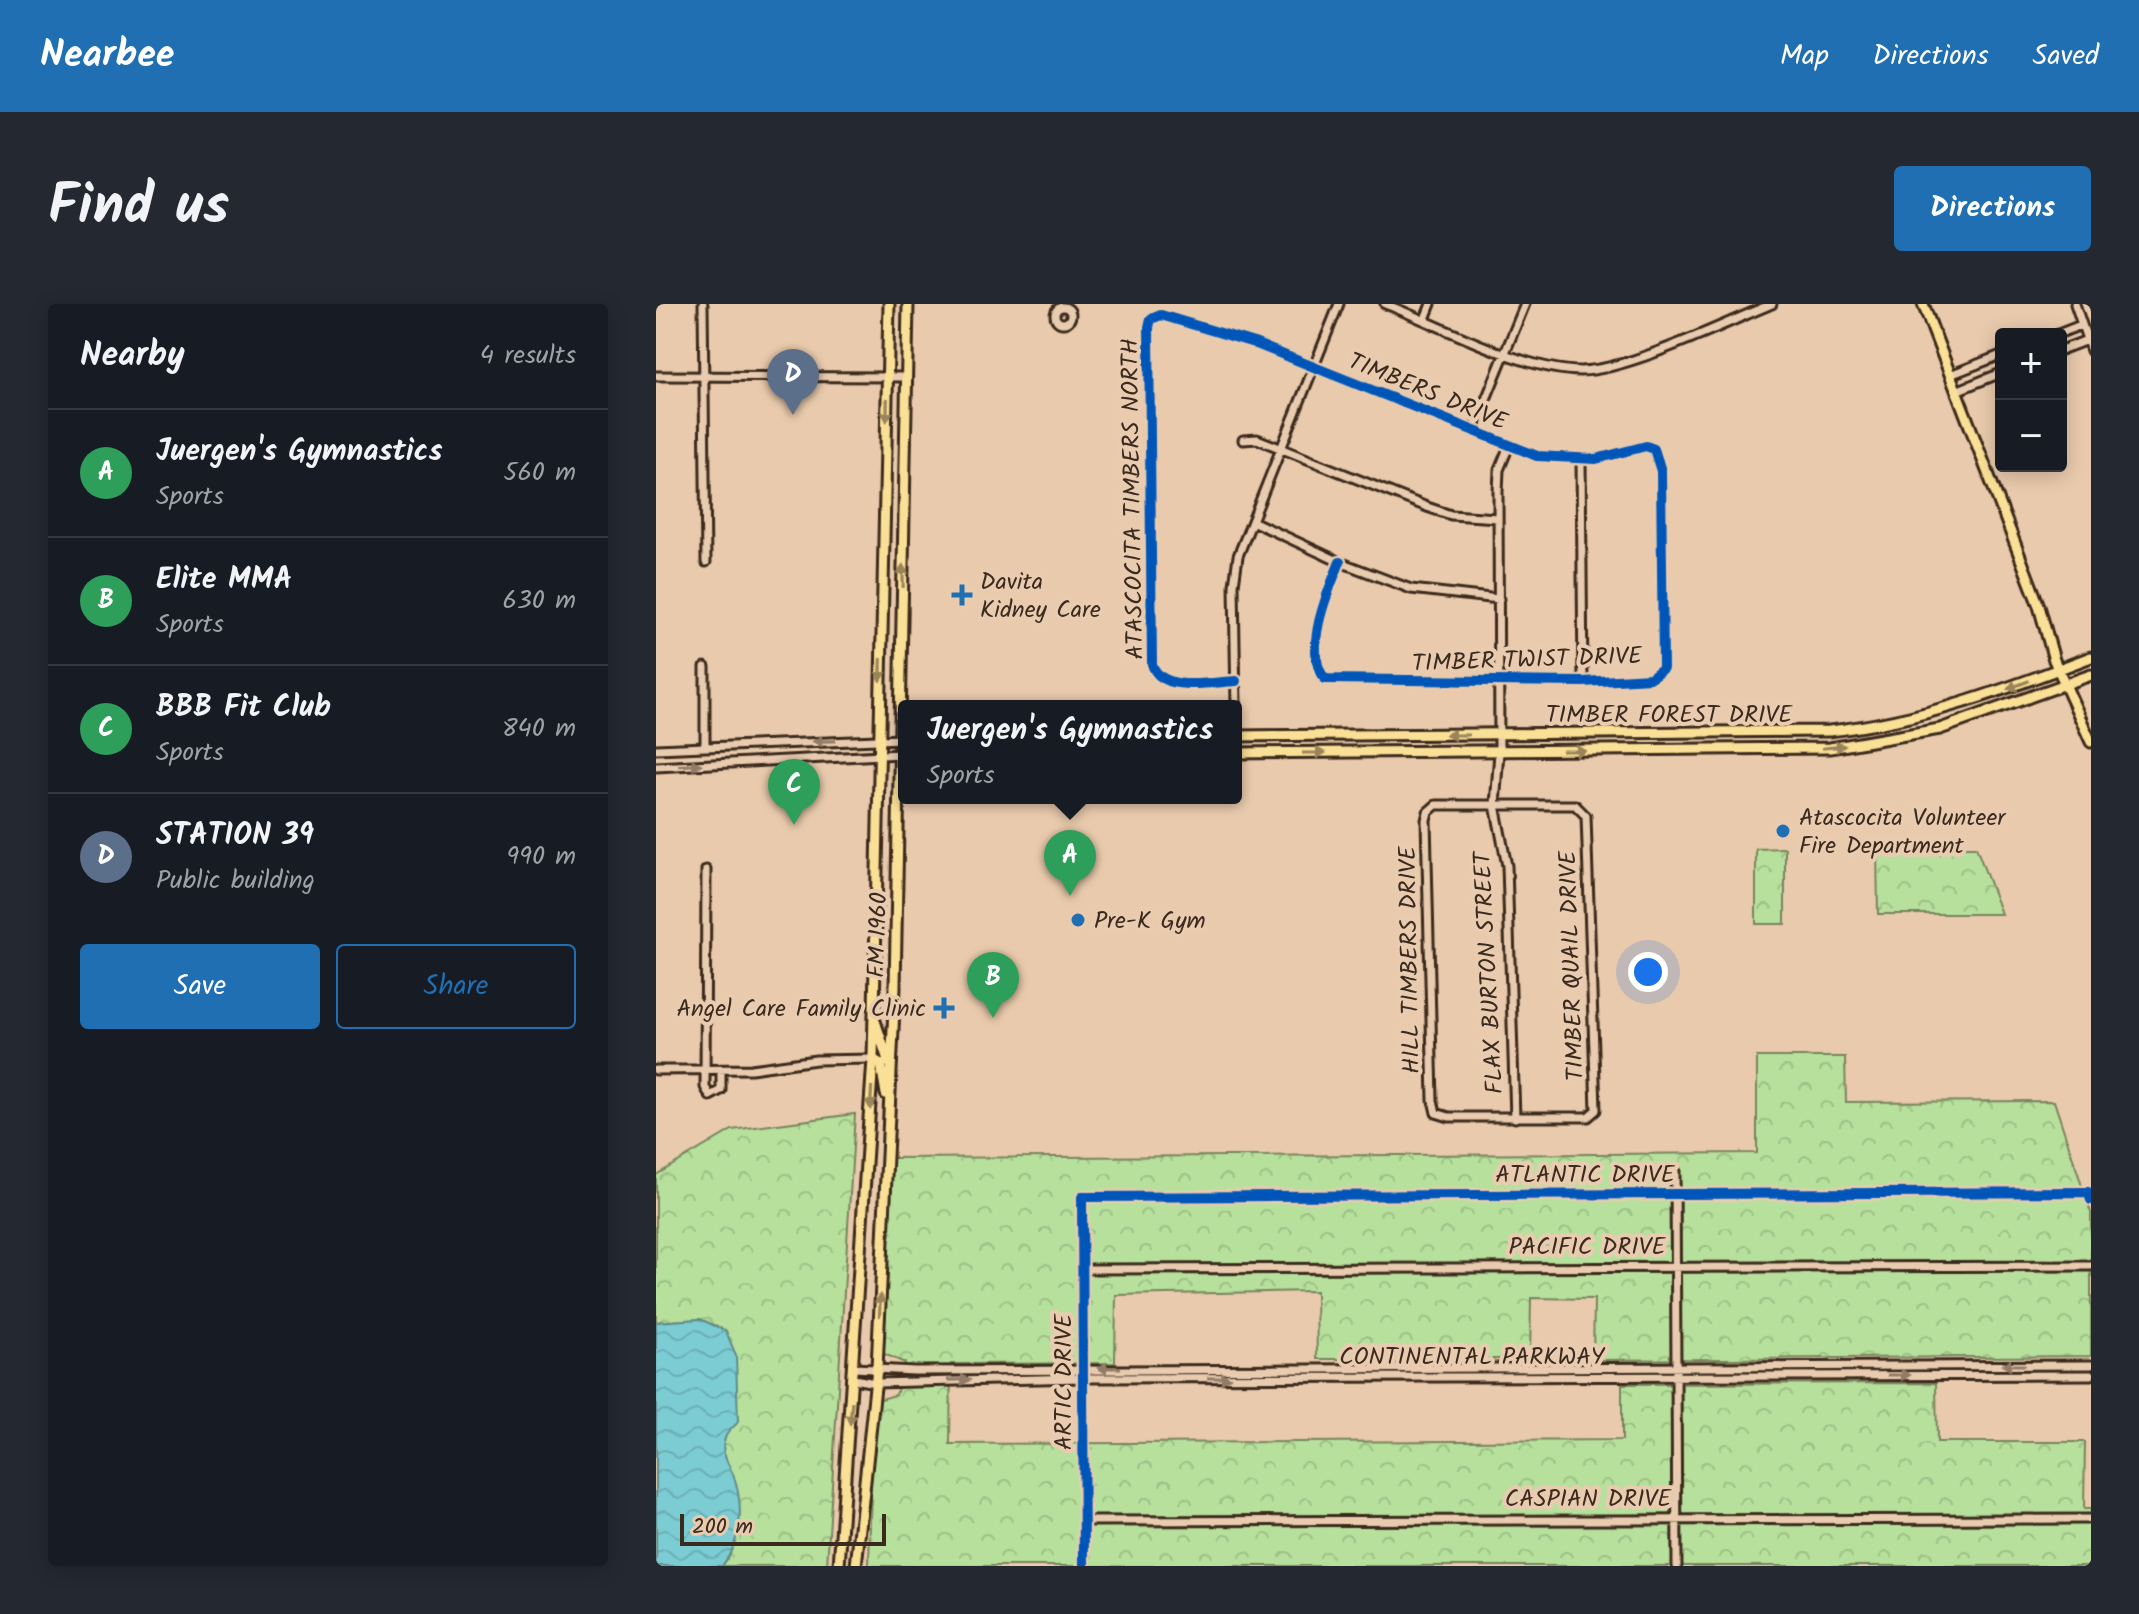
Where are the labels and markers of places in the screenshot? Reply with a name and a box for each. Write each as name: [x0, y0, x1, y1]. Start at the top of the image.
pin: D: [767, 349, 819, 415]
place label: Davita Kidney Care: [980, 563, 1101, 630]
marker: Davita Kidney Care: [951, 584, 973, 606]
pin: C: [768, 759, 820, 825]
place label: Atascocita Volunteer Fire Department: [1799, 799, 2007, 866]
marker: Atascocita Volunteer Fire Department: [1774, 822, 1792, 840]
pin: A: [1044, 830, 1096, 896]
place label: Pre-K Gym: [1094, 902, 1206, 941]
marker: Pre-K Gym: [1069, 911, 1087, 929]
pin: B: [967, 952, 1019, 1018]
place label: Angel Care Family Clinic: [676, 990, 926, 1029]
marker: Angel Care Family Clinic: [933, 997, 955, 1019]

